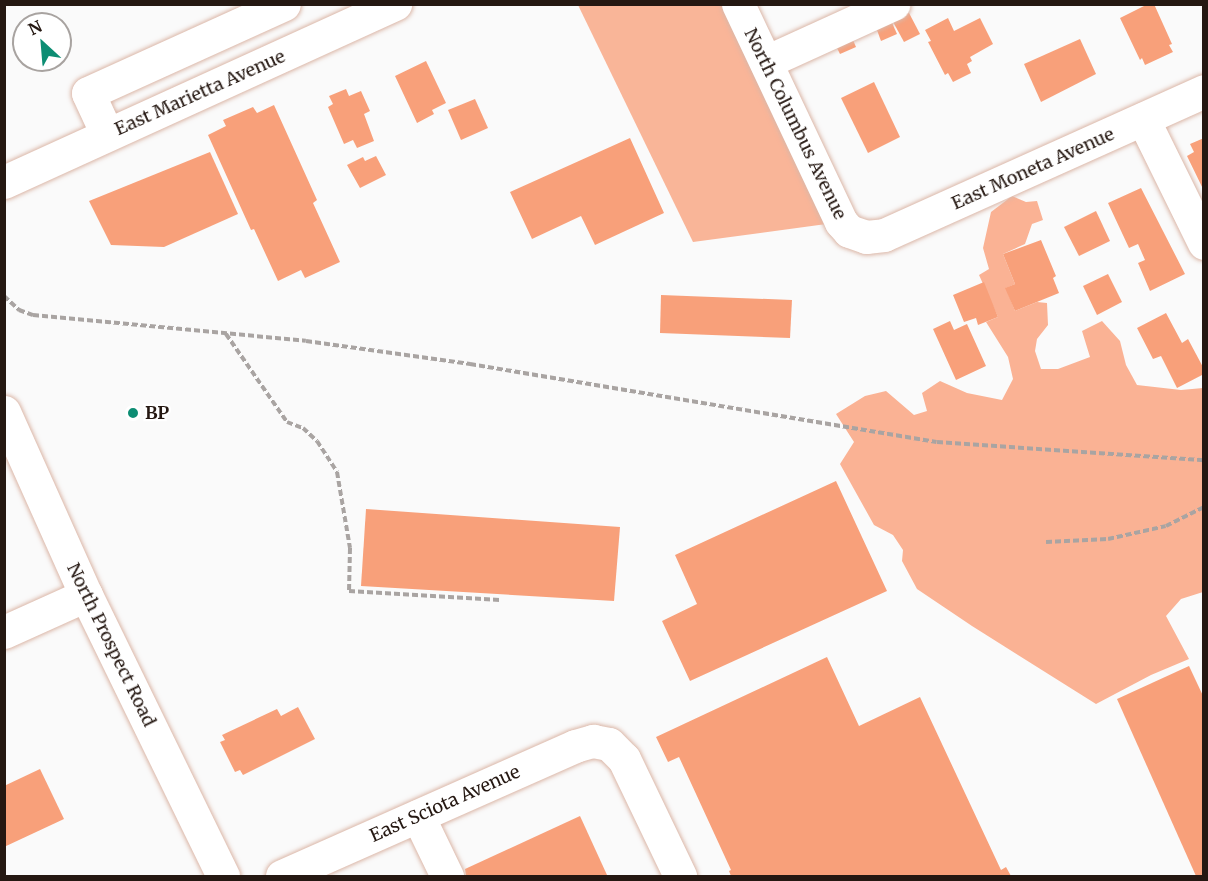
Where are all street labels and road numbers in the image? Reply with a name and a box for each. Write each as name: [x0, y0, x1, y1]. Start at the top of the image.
street label: North Columbus Avenue: [739, 25, 851, 223]
street label: East Marietta Avenue: [112, 46, 288, 140]
street label: East Moneta Avenue: [948, 123, 1118, 215]
street label: North Prospect Road: [62, 560, 160, 730]
street label: East Sciota Avenue: [366, 761, 524, 847]

